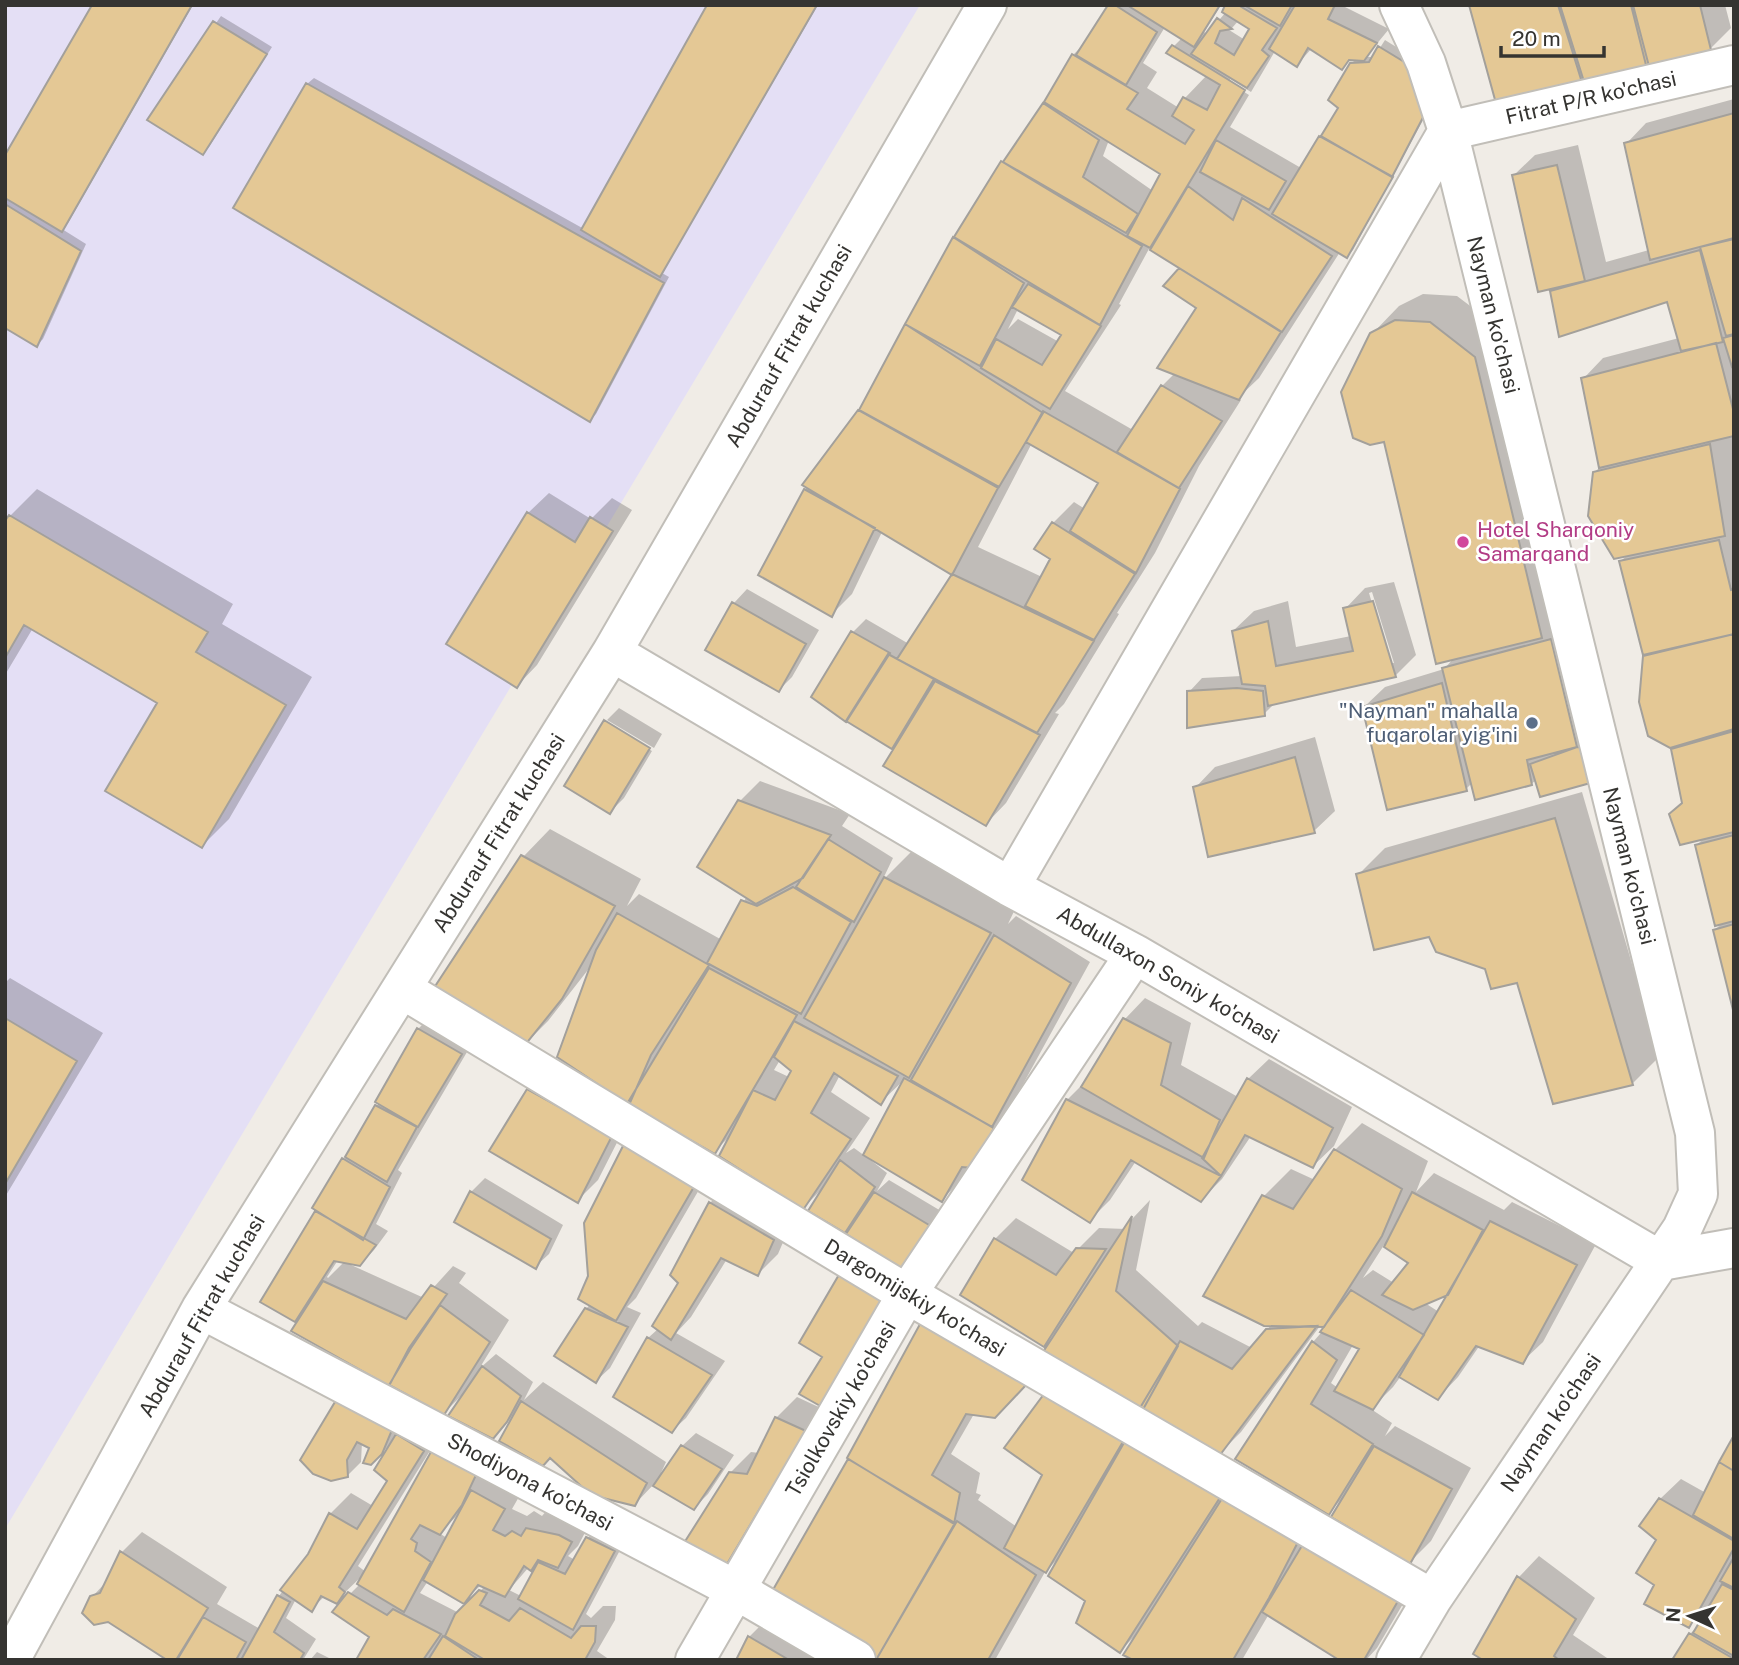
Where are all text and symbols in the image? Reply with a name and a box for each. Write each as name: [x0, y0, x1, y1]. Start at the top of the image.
scale bar: [1501, 14, 1604, 58]
text: 20 m: [1512, 26, 1561, 51]
street label: Fitrat P/R ko'chasi: [1503, 66, 1679, 129]
street label: Nayman ko'chasi: [1462, 233, 1525, 396]
street label: Abdurauf Fitrat kuchasi: [720, 240, 857, 452]
place label: Hotel Sharqoniy Samarqand: [1477, 517, 1634, 566]
marker: Hotel Sharqoniy Samarqand: [1455, 534, 1471, 550]
place label: "Nayman" mahalla fuqarolar yig'ini: [1339, 698, 1518, 747]
marker: "Nayman" mahalla fuqarolar yig'ini: [1524, 715, 1540, 731]
street label: Abdurauf Fitrat kuchasi: [427, 729, 570, 937]
street label: Nayman ko'chasi: [1598, 784, 1661, 947]
street label: Abdullaxon Soniy ko'chasi: [1053, 901, 1284, 1048]
street label: Abdurauf Fitrat kuchasi: [133, 1210, 270, 1422]
street label: Dargomijskiy ko'chasi: [820, 1233, 1011, 1362]
street label: Tsiolkovskiy ko'chasi: [780, 1316, 901, 1501]
street label: Nayman ko'chasi: [1495, 1349, 1606, 1497]
street label: Shodiyona ko'chasi: [443, 1427, 617, 1536]
north arrow: [1655, 1581, 1725, 1651]
text: N: [1662, 1607, 1685, 1623]

